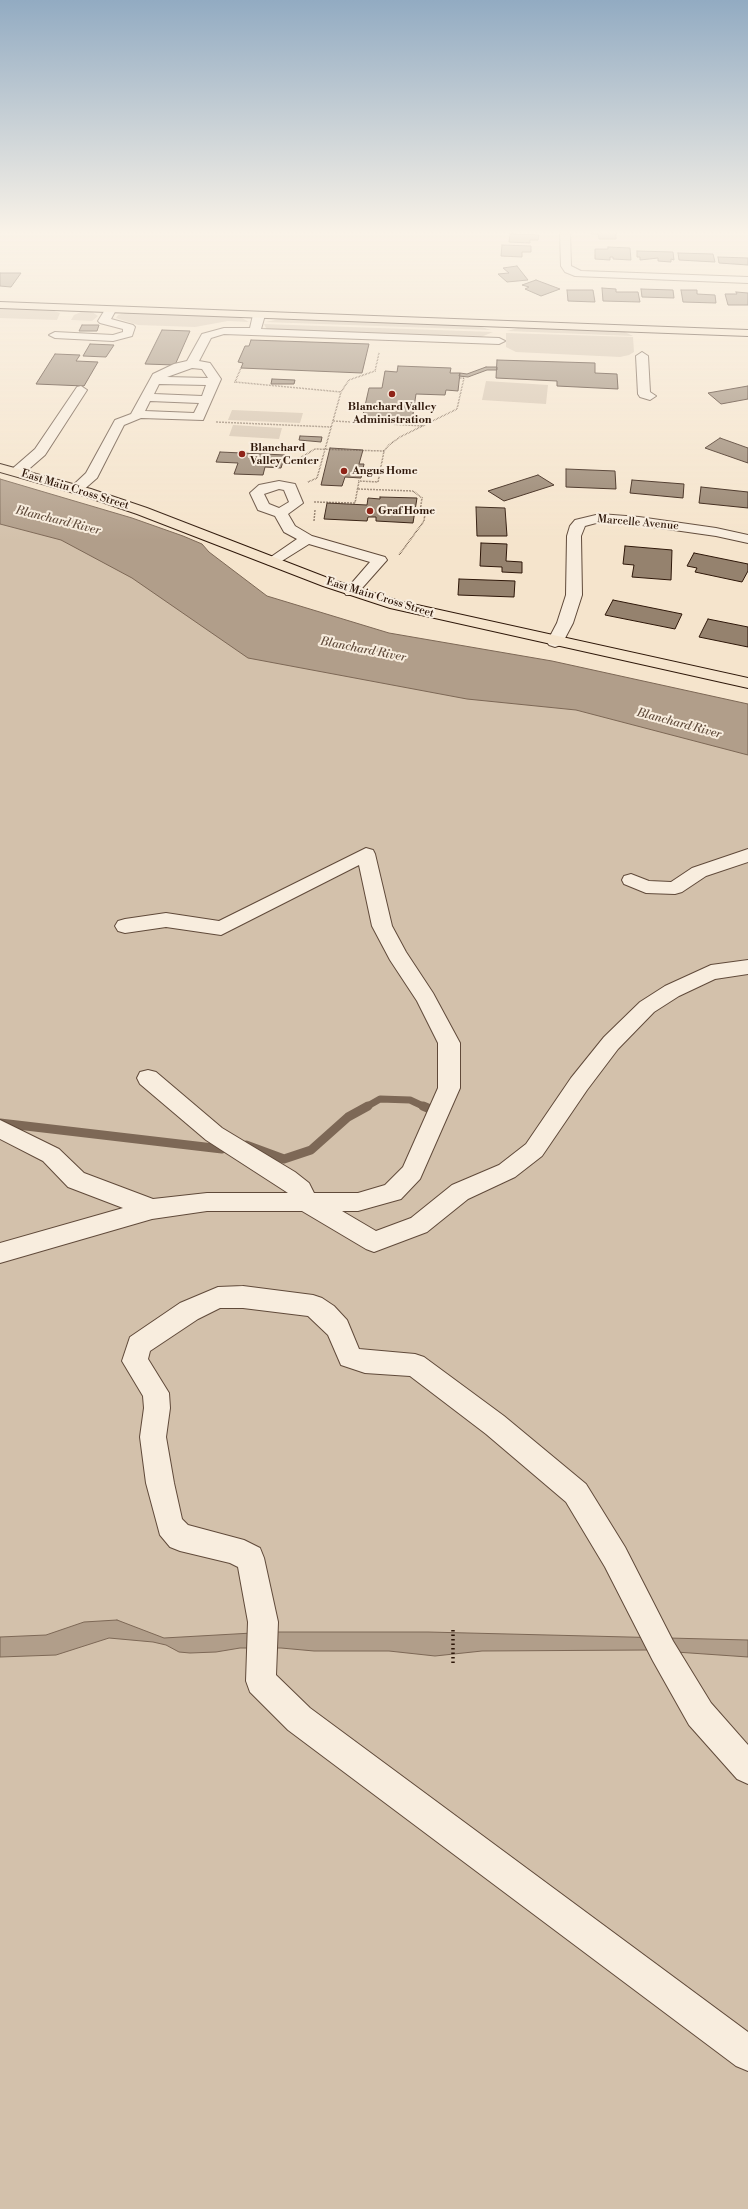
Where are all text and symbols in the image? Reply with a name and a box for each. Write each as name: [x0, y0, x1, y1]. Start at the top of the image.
marker: Blanchard Valley Administration: [387, 389, 397, 399]
place label: Blanchard Valley Administration: [348, 400, 436, 426]
place label: Blanchard Valley Center: [250, 441, 319, 467]
marker: Blanchard Valley Center: [237, 449, 247, 459]
place label: Angus Home: [352, 464, 418, 478]
marker: Angus Home: [339, 466, 349, 476]
street label: East Main Cross Street: [19, 467, 131, 513]
water label: Blanchard River: [14, 503, 102, 539]
place label: Graf Home: [378, 504, 435, 518]
marker: Graf Home: [365, 506, 375, 516]
street label: Marcelle Avenue: [597, 513, 679, 533]
street label: East Main Cross Street: [324, 575, 436, 621]
water label: Blanchard River: [319, 635, 407, 665]
water label: Blanchard River: [635, 706, 723, 742]

